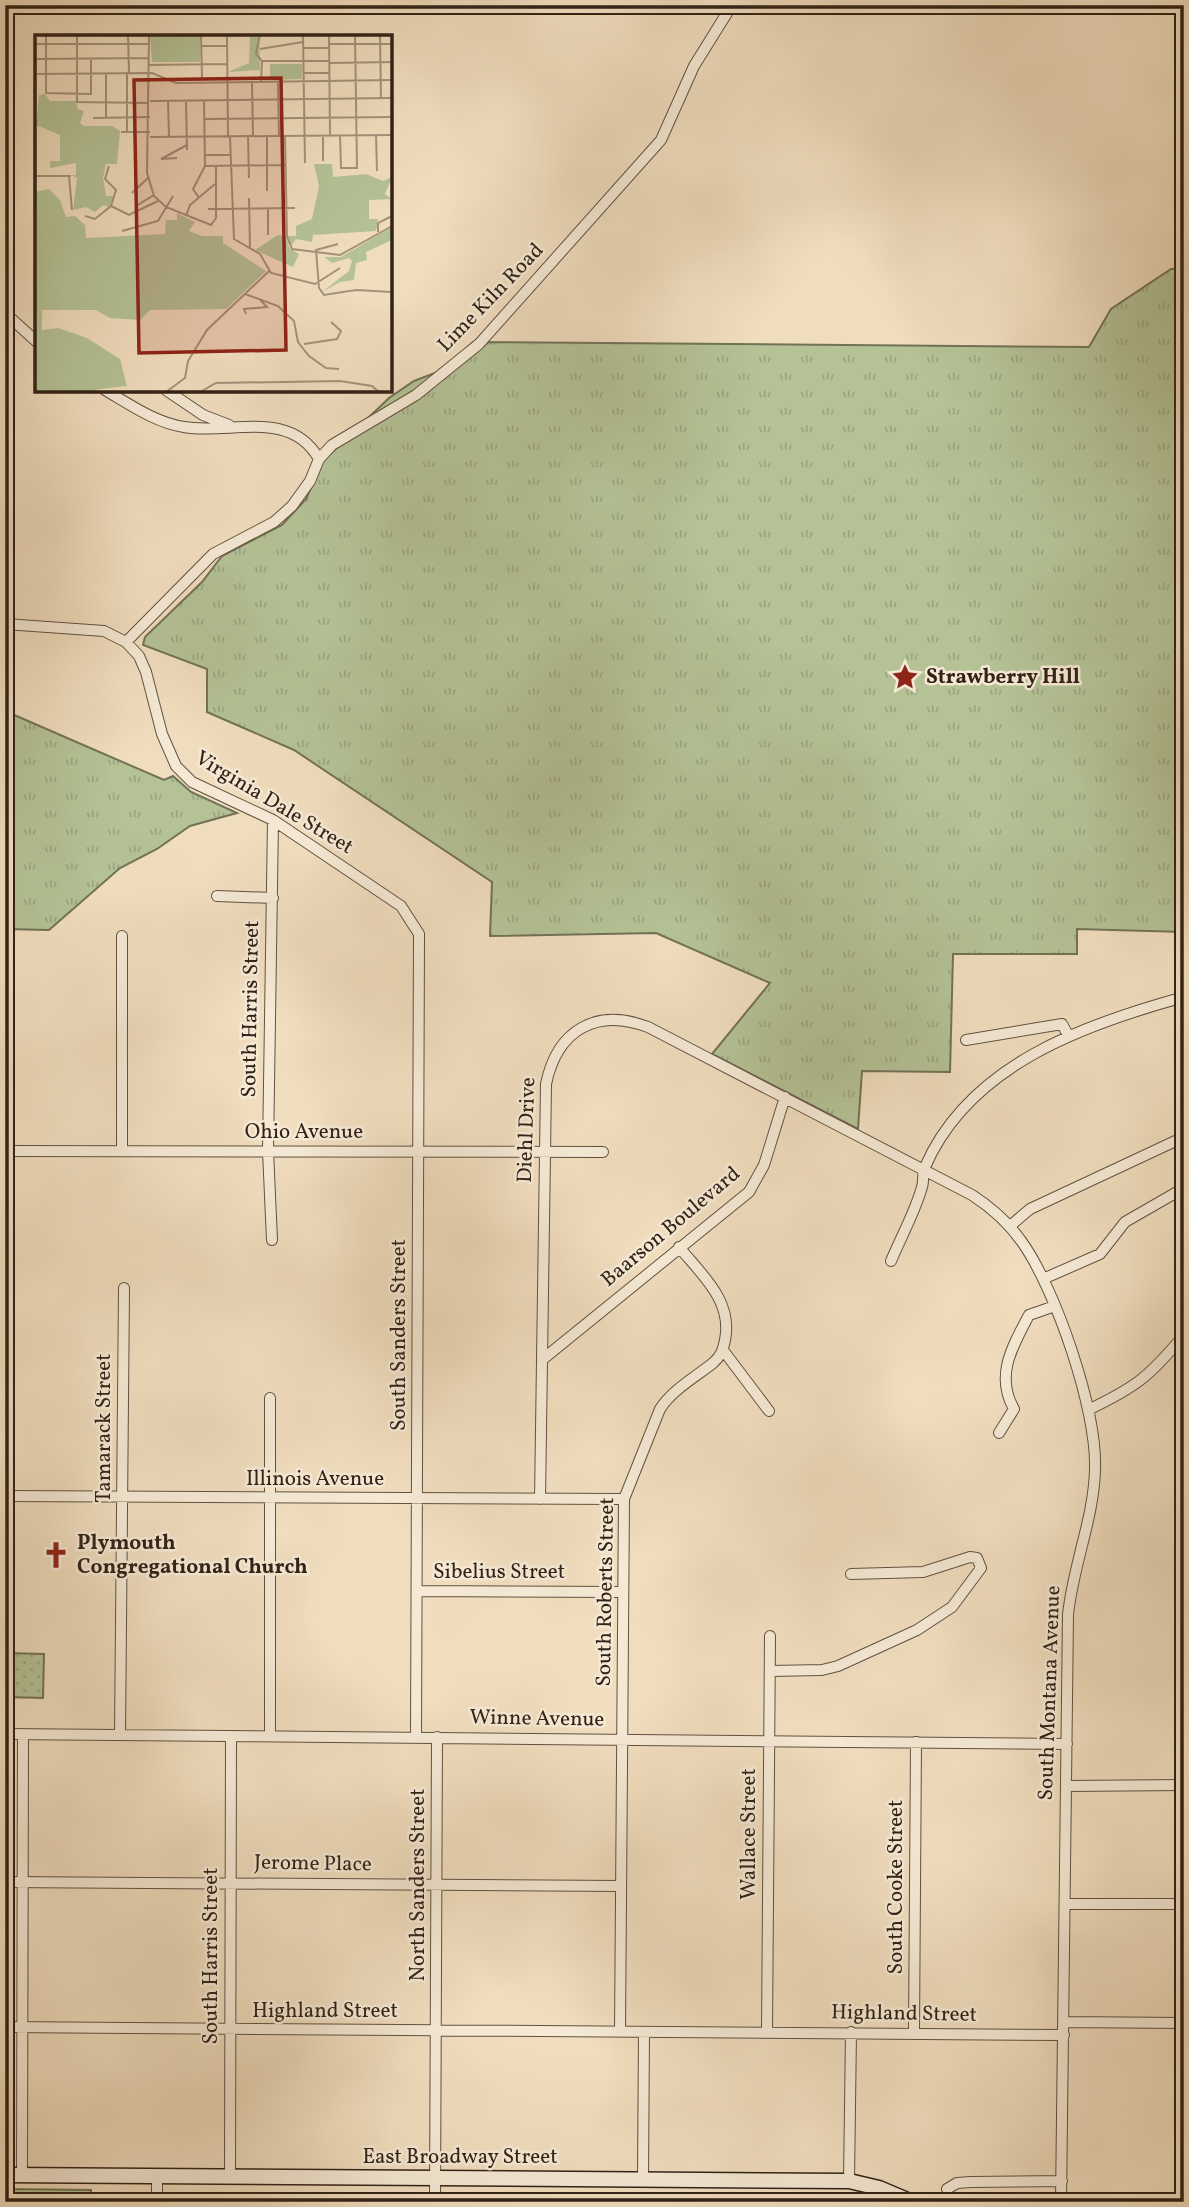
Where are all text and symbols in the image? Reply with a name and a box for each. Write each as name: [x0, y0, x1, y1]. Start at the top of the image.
inset map: [35, 35, 392, 392]
street label: Lime Kiln Road: [431, 237, 551, 359]
place icon: Strawberry Hill: [890, 662, 920, 692]
place label: Strawberry Hill: [926, 663, 1080, 692]
street label: Virginia Dale Street: [189, 744, 359, 862]
street label: South Harris Street: [235, 920, 267, 1098]
street label: Diehl Drive: [511, 1077, 543, 1183]
street label: Ohio Avenue: [245, 1118, 363, 1147]
street label: Baarson Boulevard: [595, 1160, 747, 1294]
street label: South Sanders Street: [385, 1239, 414, 1431]
street label: Tamarack Street: [90, 1353, 119, 1503]
street label: Illinois Avenue: [246, 1465, 384, 1494]
street label: South Roberts Street: [590, 1497, 622, 1687]
place label: Plymouth Congregational Church: [77, 1529, 308, 1582]
church icon: Plymouth Congregational Church: [41, 1540, 71, 1570]
street label: Sibelius Street: [433, 1558, 565, 1587]
street label: South Montana Avenue: [1032, 1585, 1068, 1801]
street label: Winne Avenue: [469, 1703, 605, 1735]
street label: Wallace Street: [735, 1768, 764, 1900]
street label: North Sanders Street: [404, 1788, 433, 1982]
street label: South Cooke Street: [882, 1800, 911, 1974]
street label: Jerome Place: [254, 1848, 372, 1880]
street label: South Harris Street: [197, 1867, 226, 2045]
street label: Highland Street: [252, 1997, 398, 2026]
street label: Highland Street: [831, 1998, 977, 2030]
street label: East Broadway Street: [362, 2143, 558, 2172]

